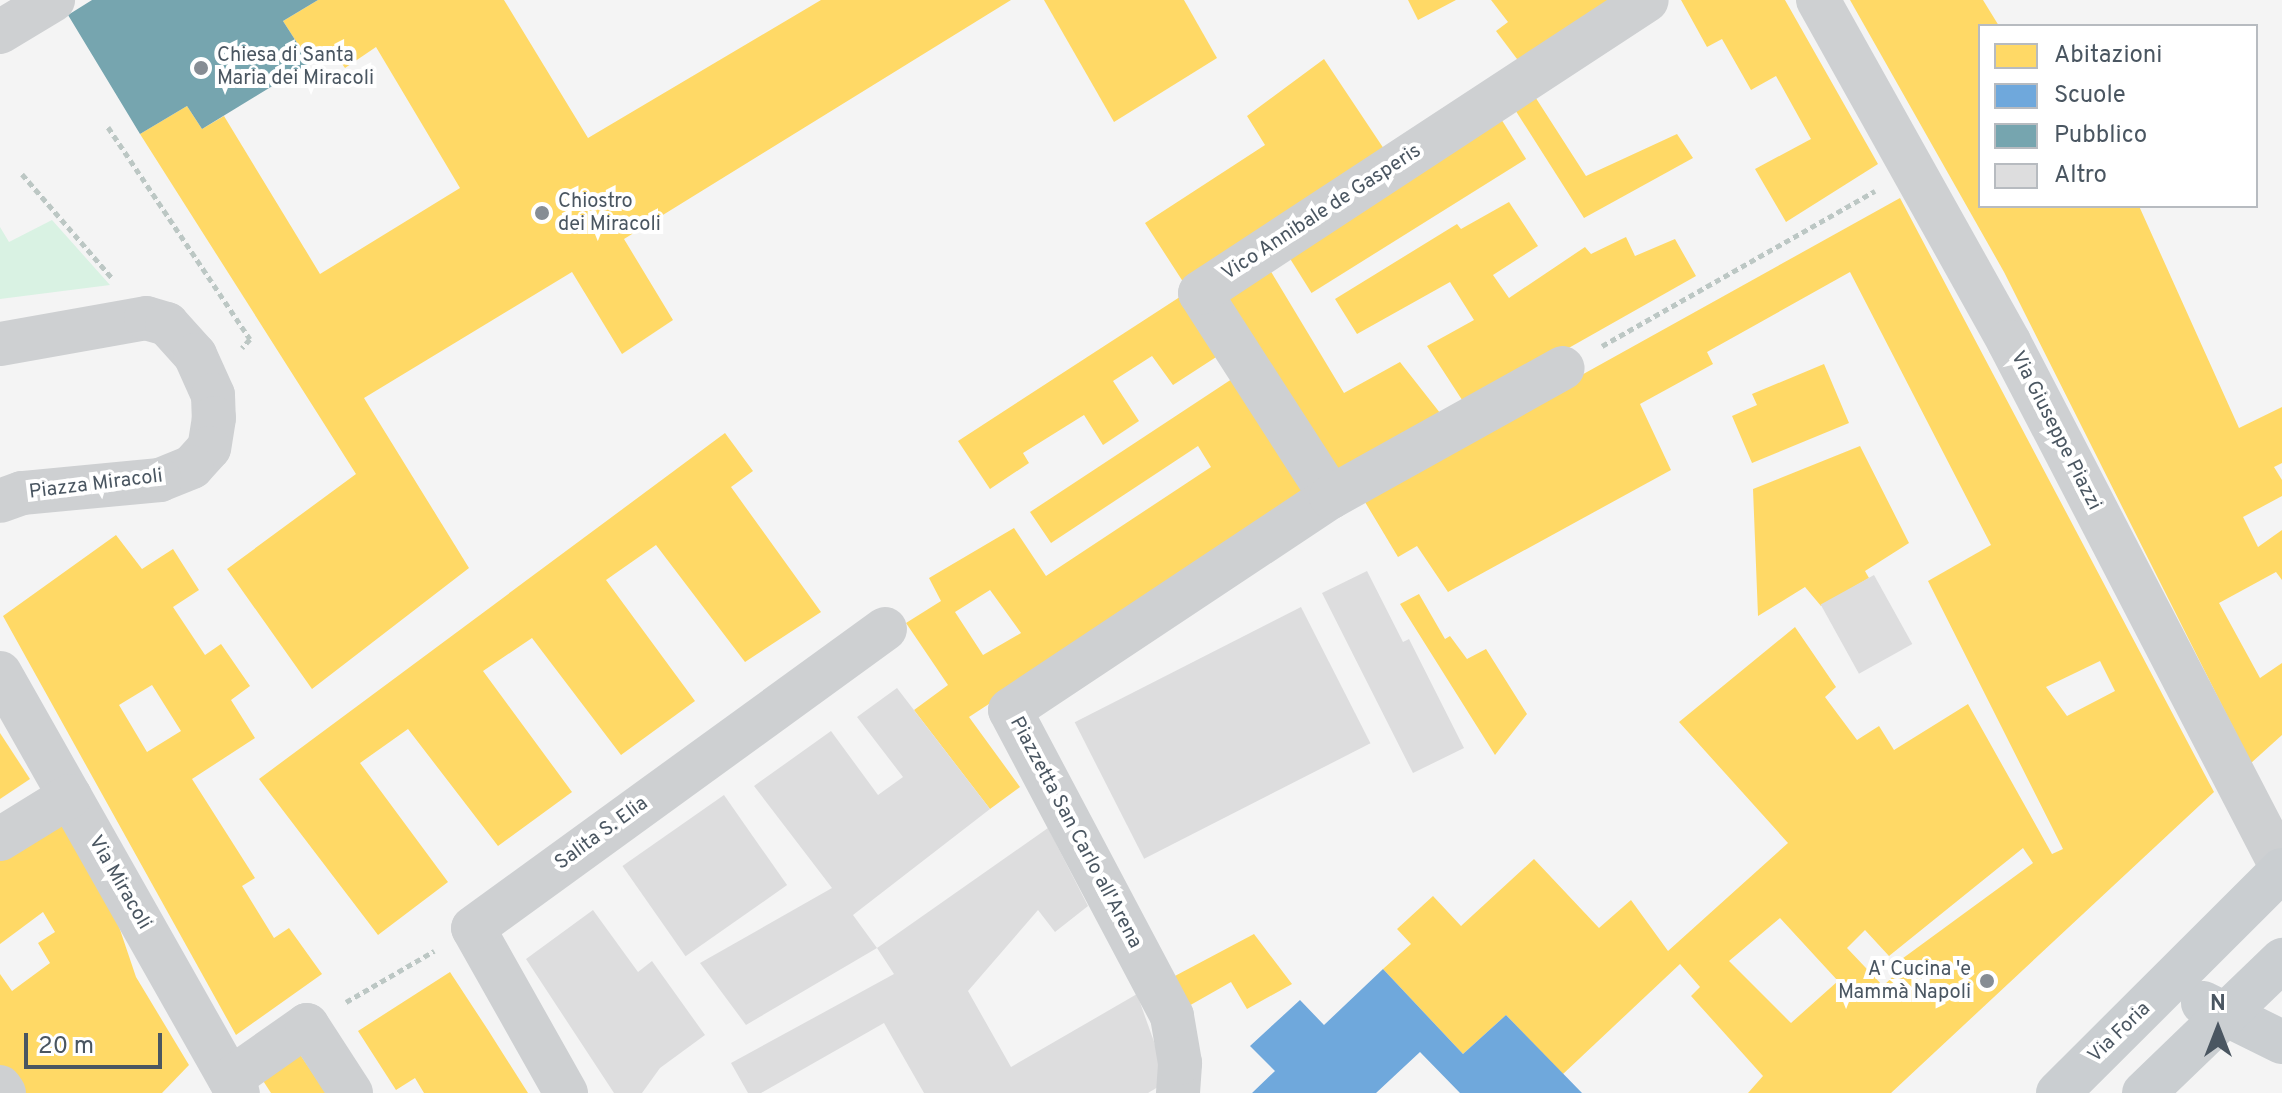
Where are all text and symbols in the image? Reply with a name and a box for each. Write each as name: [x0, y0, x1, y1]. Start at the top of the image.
legend: [1978, 24, 2258, 208]
text: Abitazioni: [2054, 41, 2162, 71]
place label: Chiesa di Santa Maria dei Miracoli: [217, 44, 374, 91]
marker: Chiesa di Santa Maria dei Miracoli: [192, 59, 210, 77]
text: Scuole: [2054, 81, 2126, 111]
text: Pubblico: [2054, 121, 2147, 151]
street label: Vico Annibale de Gasperis: [1218, 139, 1426, 287]
text: Altro: [2054, 161, 2107, 191]
place label: Chiostro dei Miracoli: [558, 190, 661, 237]
marker: Chiostro dei Miracoli: [533, 204, 551, 222]
street label: Via Giuseppe Piazzi: [2005, 347, 2105, 515]
street label: Piazza Miracoli: [28, 465, 164, 505]
street label: Piazzetta San Carlo all'Arena: [1004, 713, 1146, 953]
street label: Salita S. Elia: [551, 792, 653, 876]
street label: Via Miracoli: [83, 832, 155, 934]
place label: A' Cucina 'e Mammà Napoli: [1838, 958, 1971, 1005]
marker: A' Cucina 'e Mammà Napoli: [1978, 972, 1996, 990]
north arrow: [2178, 989, 2258, 1069]
text: N: [2210, 991, 2226, 1018]
street label: Via Foria: [2084, 998, 2156, 1068]
scale bar: [28, 1017, 166, 1067]
text: 20 m: [38, 1032, 94, 1062]

